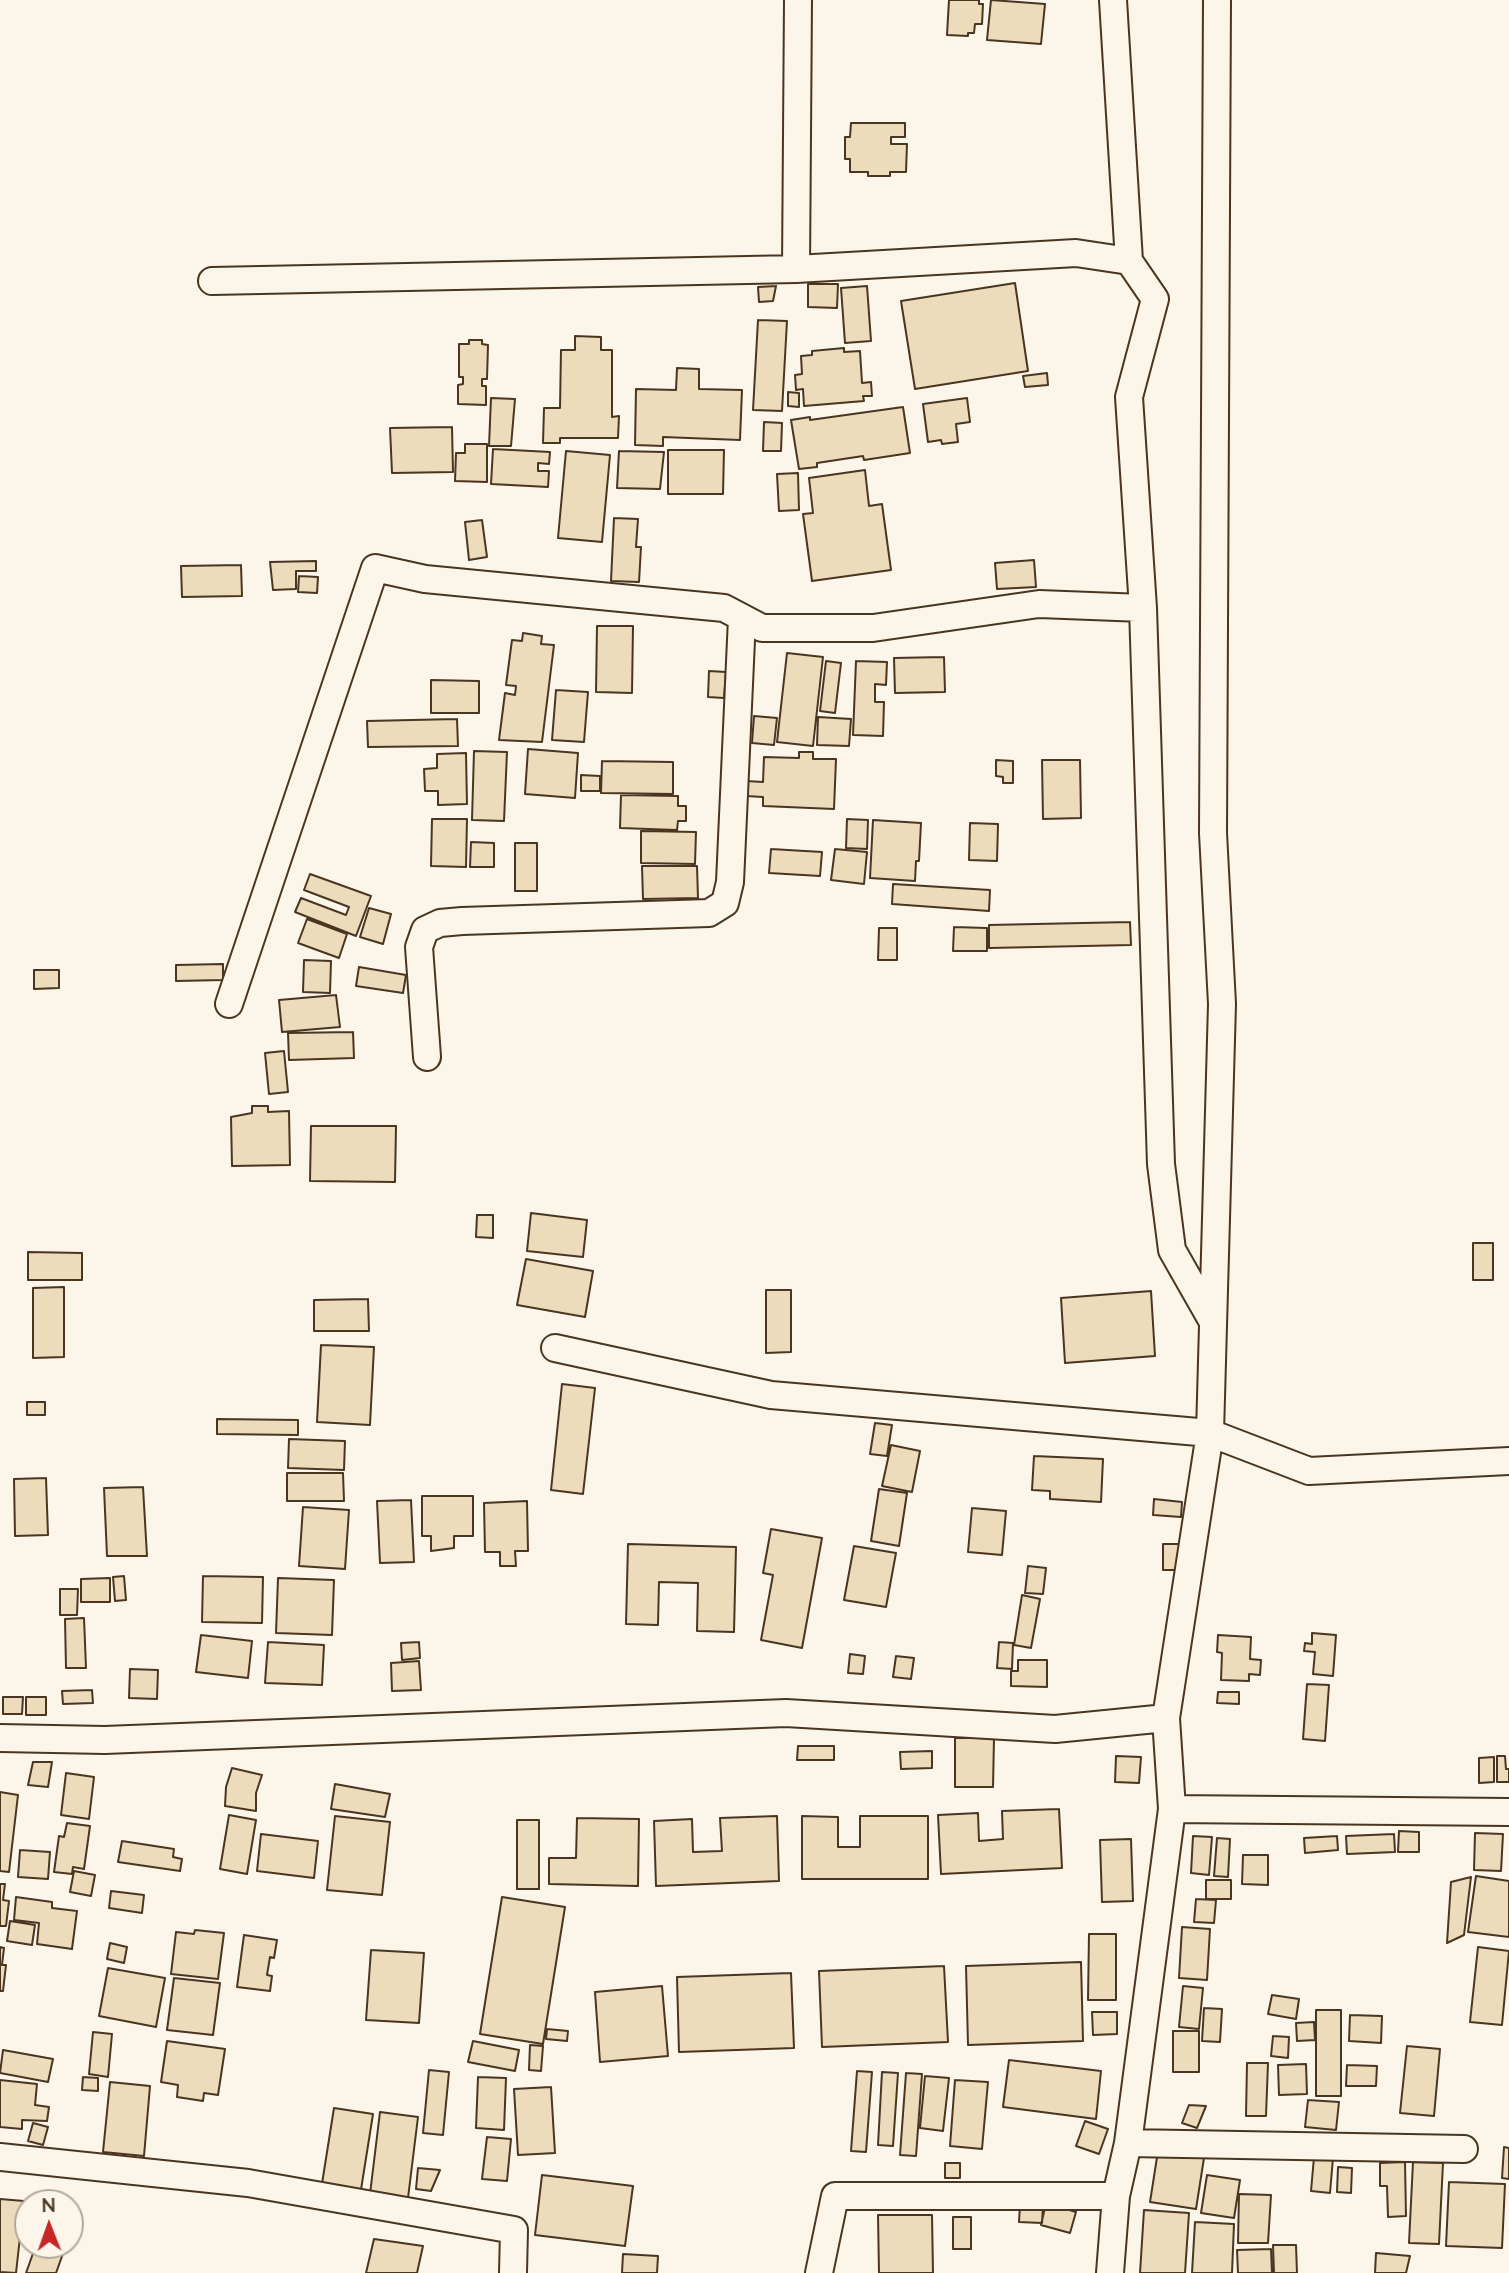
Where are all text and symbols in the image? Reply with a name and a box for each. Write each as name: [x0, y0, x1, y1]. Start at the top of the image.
north arrow: [14, 2189, 84, 2259]
text: N: [41, 2193, 56, 2217]

